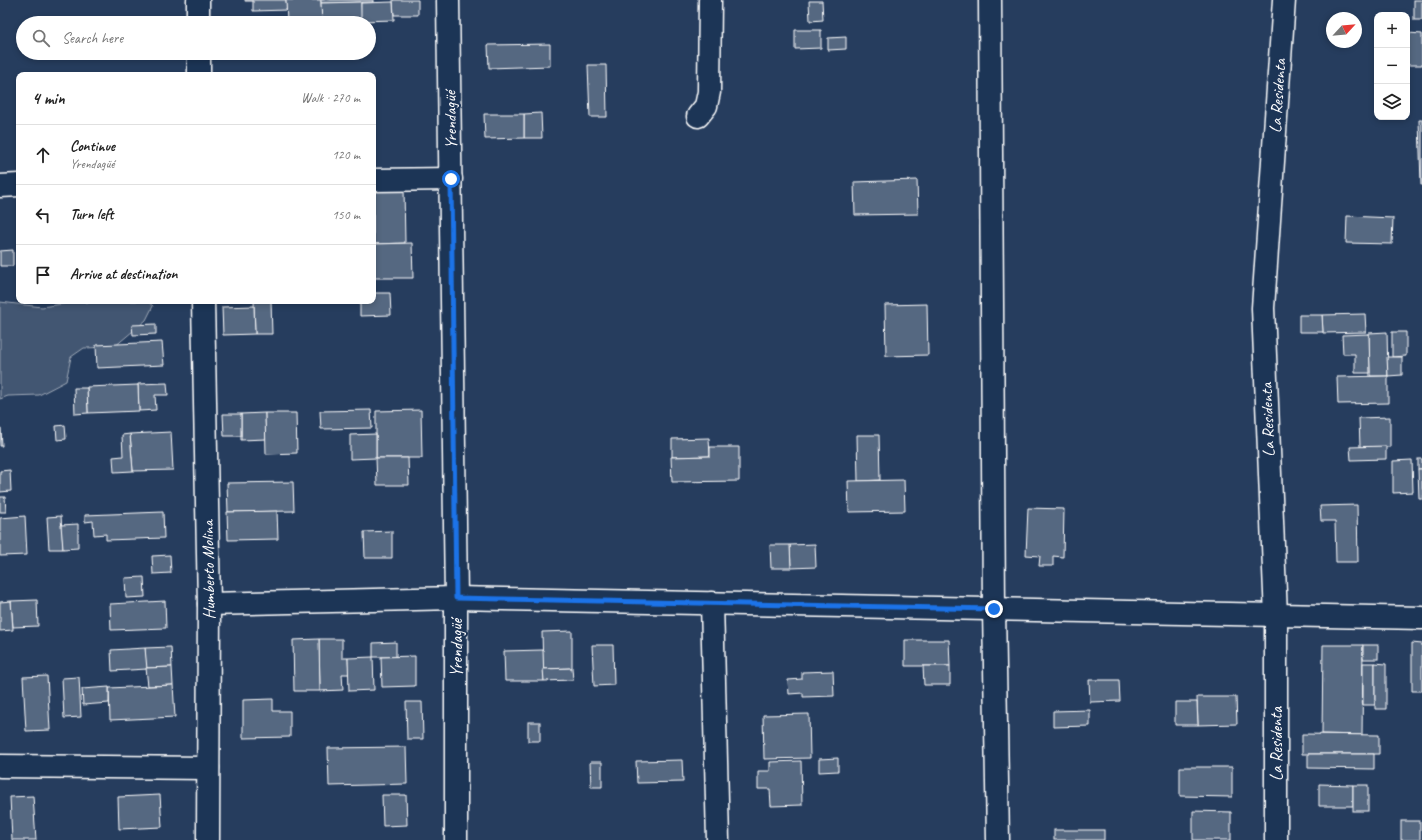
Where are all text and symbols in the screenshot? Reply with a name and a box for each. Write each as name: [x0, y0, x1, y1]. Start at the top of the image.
north arrow: [1326, 12, 1362, 48]
map controls: [1374, 12, 1410, 120]
button: +: [1374, 12, 1410, 48]
search box: [16, 16, 376, 60]
icon: search: [30, 27, 52, 49]
text: Search here: [62, 29, 123, 48]
button: −: [1374, 48, 1410, 84]
street label: La Residenta: [1264, 57, 1291, 134]
button: layers: [1374, 84, 1410, 120]
text: 4 min: [32, 88, 65, 109]
street label: Yrendagüé: [439, 88, 462, 149]
text: Walk · 270 m: [301, 90, 360, 106]
text: Continue: [70, 137, 115, 156]
icon: ahead: [32, 144, 54, 166]
text: 120 m: [332, 147, 360, 163]
text: Yrendagüé: [70, 156, 115, 172]
route start: [442, 170, 460, 188]
icon: left: [32, 204, 54, 226]
text: Turn left: [70, 205, 113, 224]
text: 150 m: [332, 207, 360, 223]
icon: arrive: [32, 264, 54, 286]
text: Arrive at destination: [70, 265, 177, 284]
street label: La Residenta: [1256, 381, 1279, 457]
street label: Humberto Molina: [197, 518, 220, 620]
route end: [985, 600, 1003, 618]
street label: Yrendagüé: [446, 616, 467, 677]
street label: La Residenta: [1266, 706, 1287, 781]

